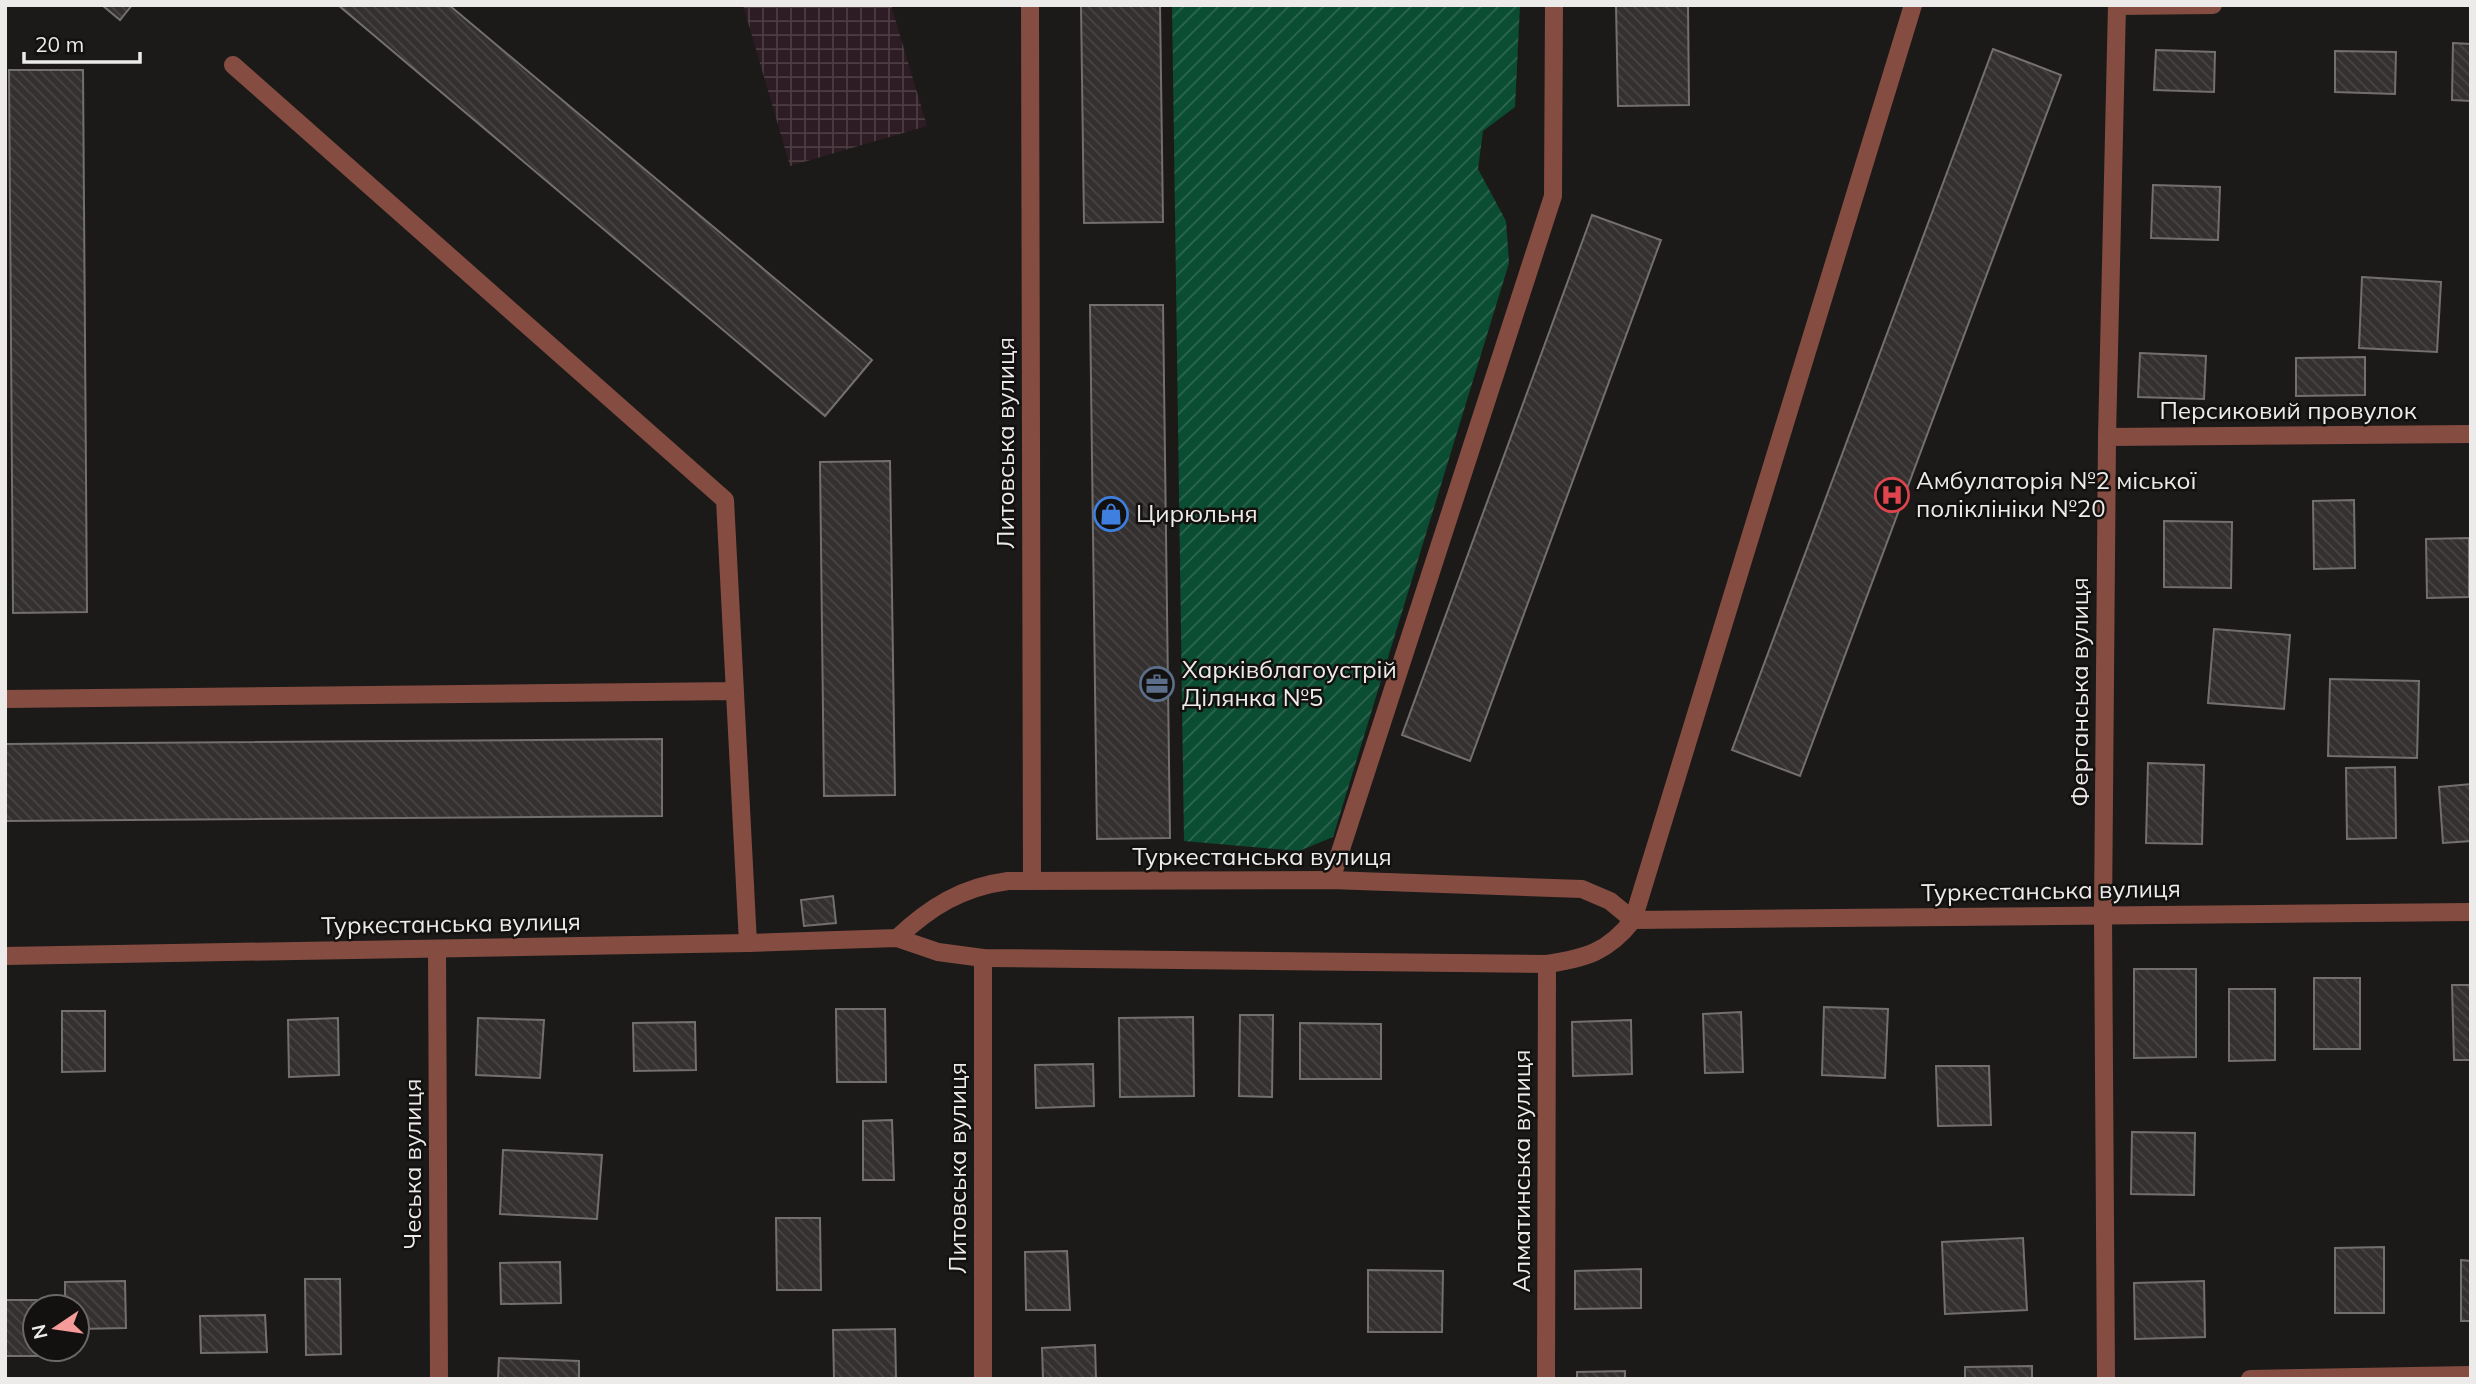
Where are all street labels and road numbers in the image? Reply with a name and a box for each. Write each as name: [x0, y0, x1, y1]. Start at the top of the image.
street label: Литовська вулиця: [990, 337, 1020, 549]
street label: Персиковий провулок: [2159, 395, 2417, 425]
street label: Ферганська вулиця: [2064, 577, 2094, 807]
street label: Туркестанська вулиця: [1132, 841, 1392, 871]
street label: Туркестанська вулиця: [1921, 873, 2181, 907]
street label: Туркестанська вулиця: [321, 906, 581, 940]
street label: Алматинська вулиця: [1506, 1049, 1536, 1293]
street label: Литовська вулиця: [942, 1062, 972, 1274]
street label: Чеська вулиця: [397, 1079, 427, 1249]

